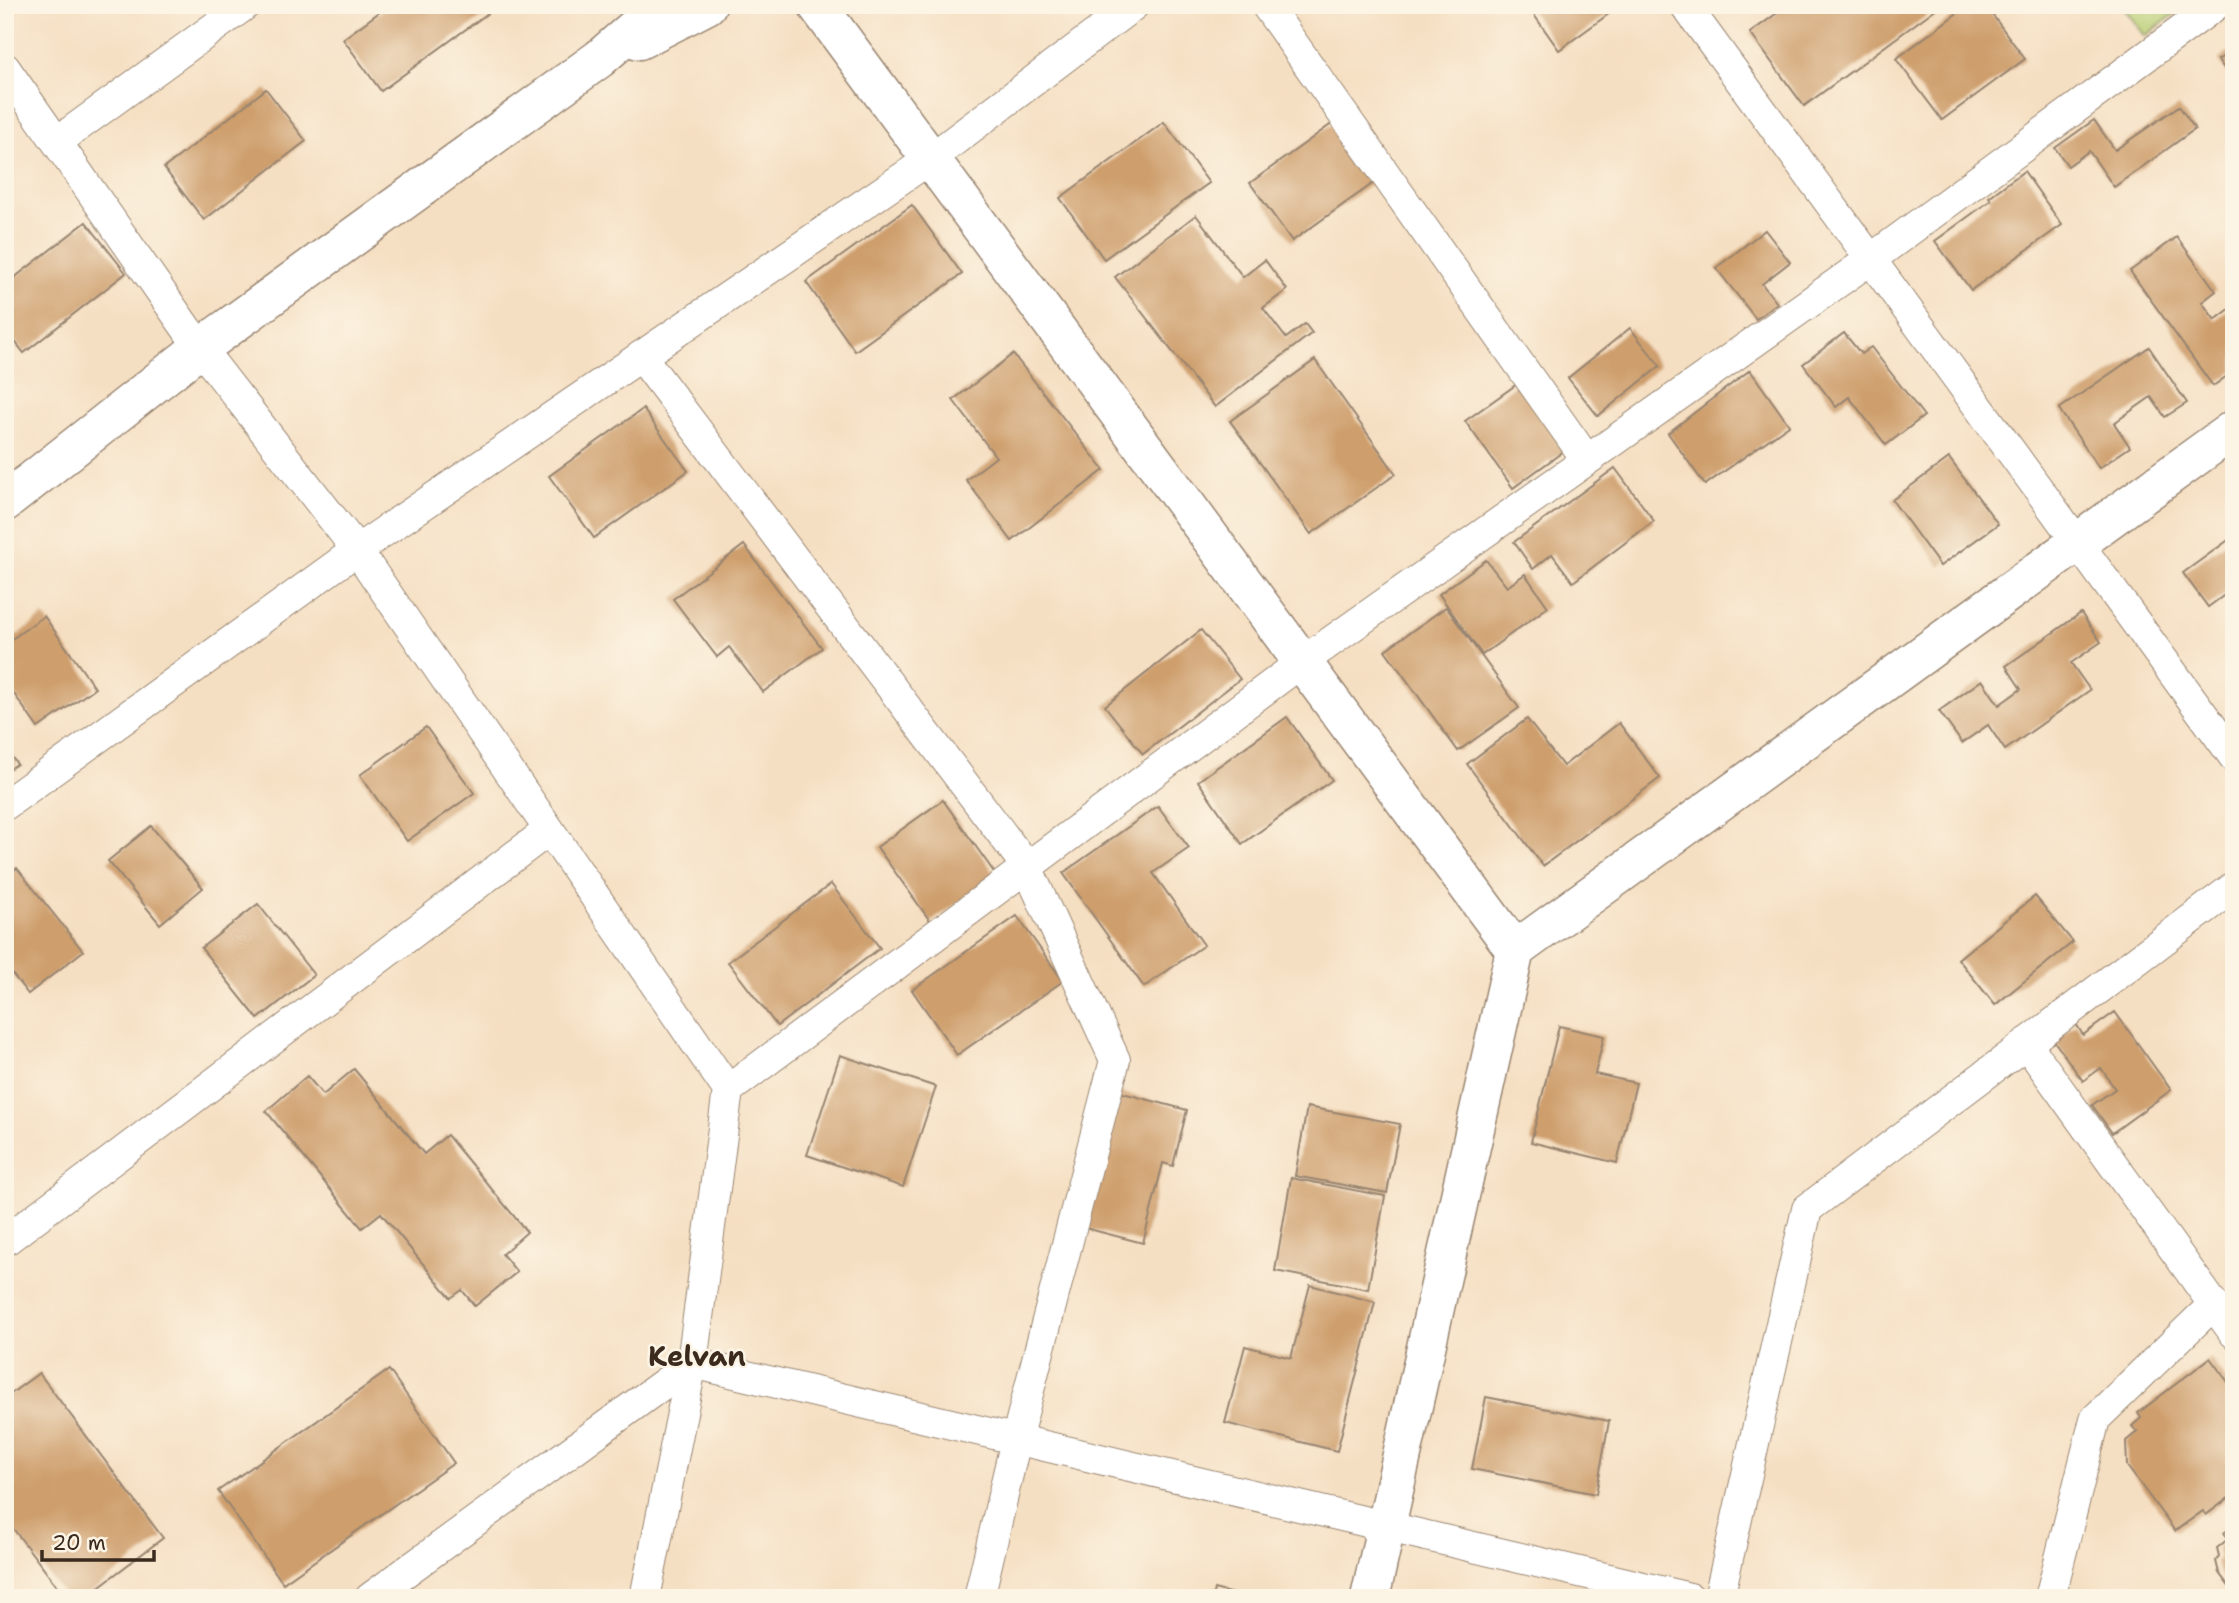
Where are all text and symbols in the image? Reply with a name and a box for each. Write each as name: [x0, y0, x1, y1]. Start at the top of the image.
district label: Kelvan: [648, 1337, 746, 1375]
scale bar: [42, 1519, 154, 1563]
text: 20 m: [52, 1529, 106, 1557]

